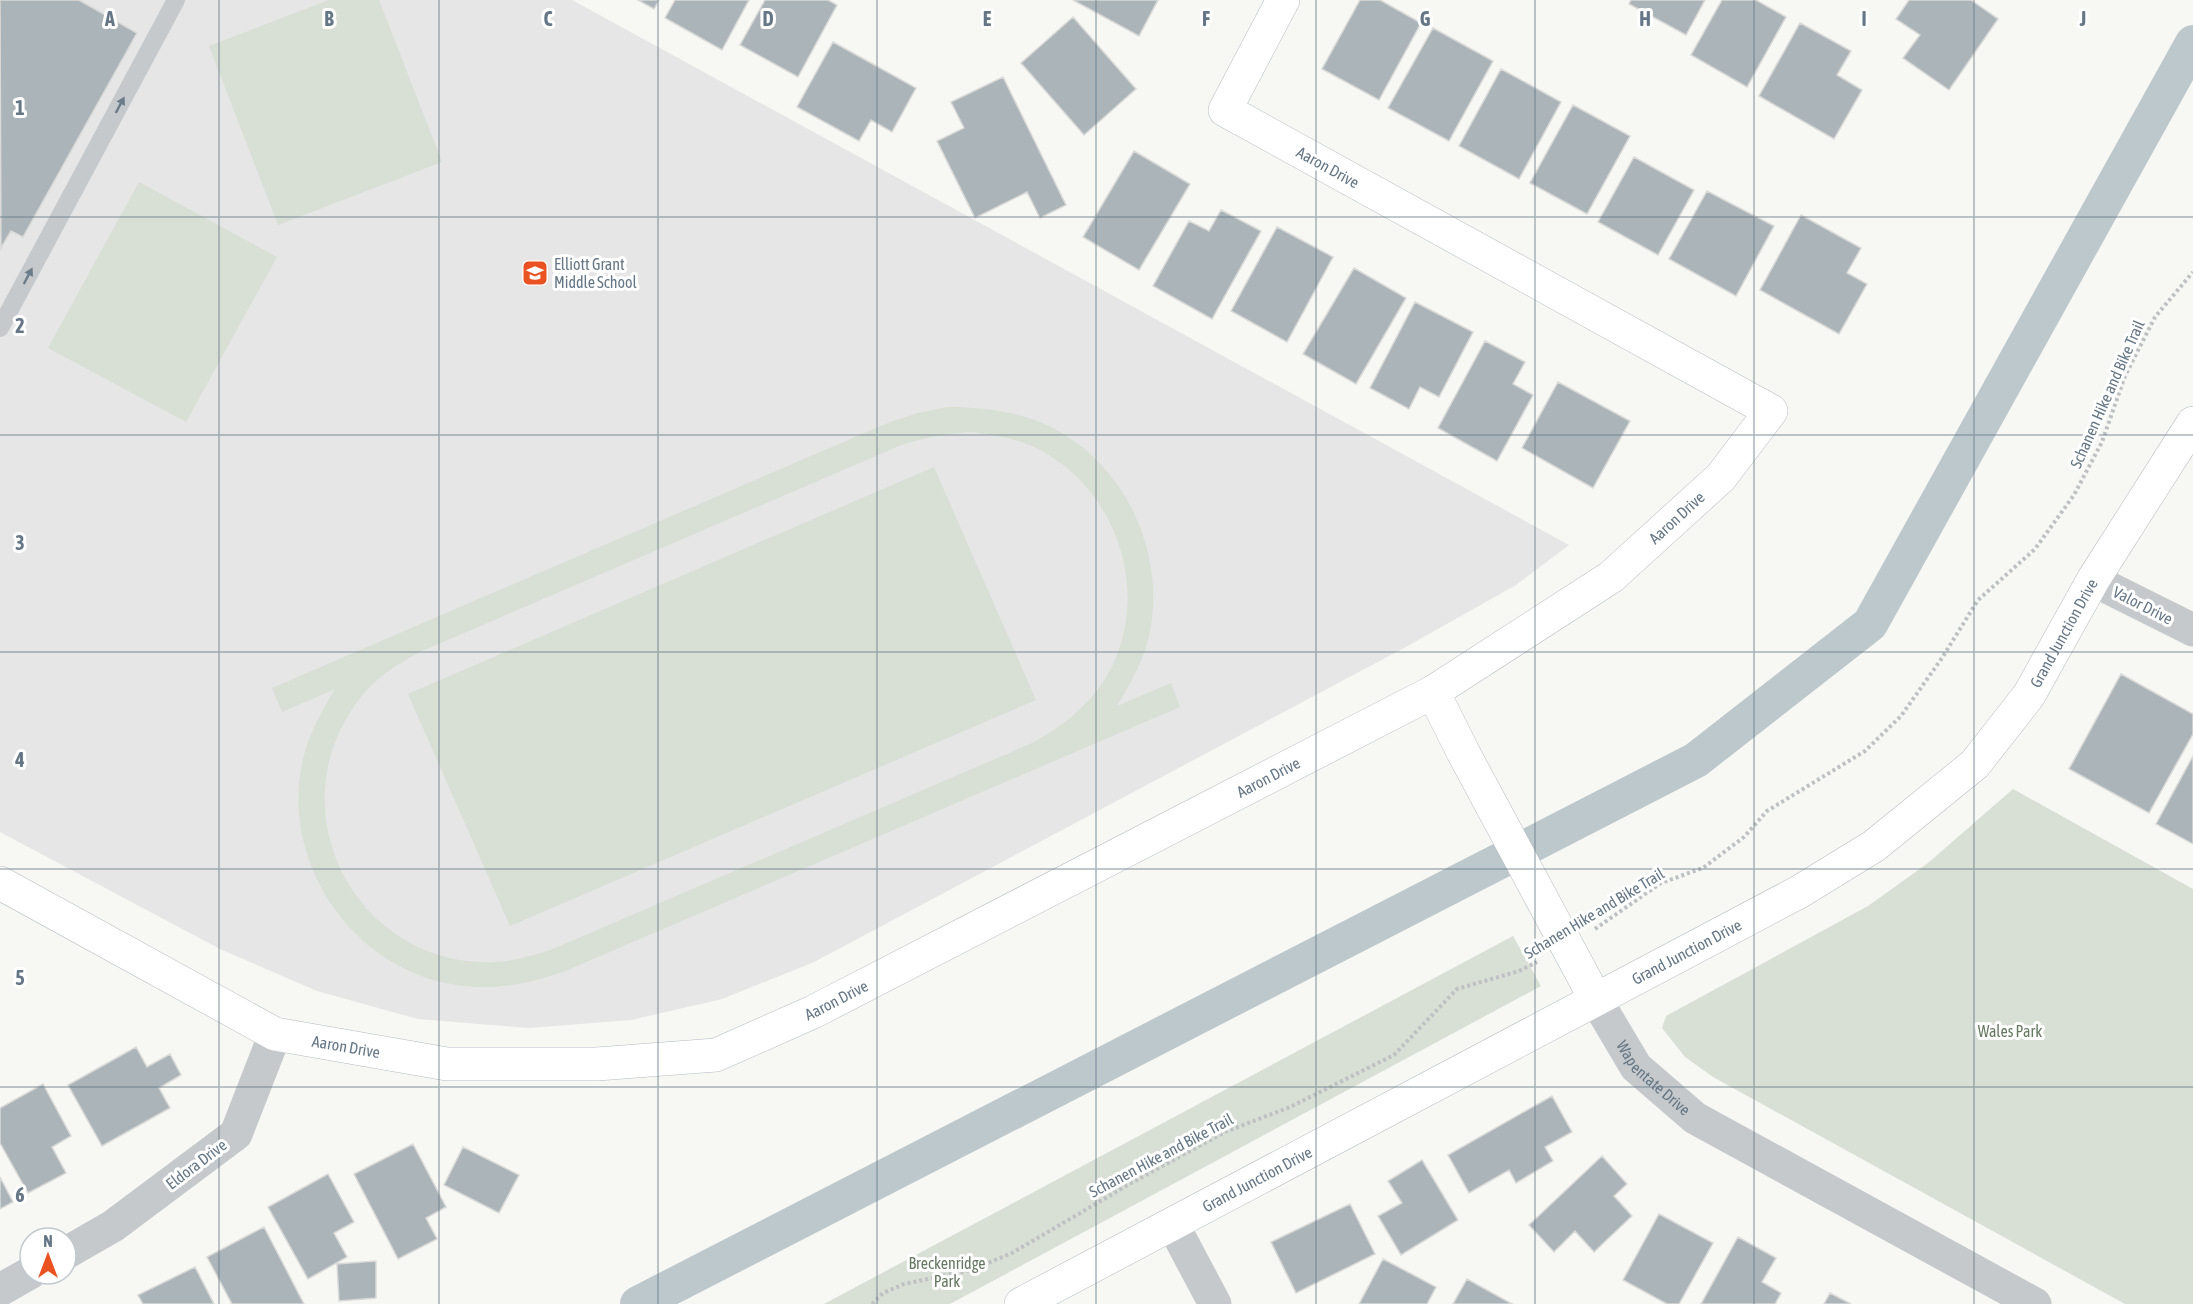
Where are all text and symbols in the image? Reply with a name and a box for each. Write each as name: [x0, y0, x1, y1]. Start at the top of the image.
text: A: [104, 7, 115, 30]
text: B: [324, 7, 334, 30]
text: C: [544, 7, 553, 30]
text: D: [762, 7, 774, 30]
text: E: [983, 7, 992, 30]
text: F: [1202, 7, 1210, 30]
text: G: [1420, 7, 1431, 30]
text: H: [1639, 7, 1651, 30]
text: I: [1861, 7, 1867, 30]
text: J: [2079, 7, 2086, 30]
text: 1: [15, 96, 25, 119]
one-way arrow: [115, 96, 125, 113]
street label: Aaron Drive: [1294, 143, 1362, 191]
place label: Elliott Grant Middle School: [554, 255, 638, 291]
school or university icon: Elliott Grant Middle School: [520, 258, 550, 288]
one-way arrow: [23, 268, 33, 285]
text: 2: [15, 314, 25, 337]
street label: Schanen Hike and Bike Trail: [2066, 316, 2148, 471]
street label: Aaron Drive: [1645, 488, 1708, 547]
text: 3: [15, 531, 25, 554]
street label: Grand Junction Drive: [2026, 576, 2101, 690]
street label: Valor Drive: [2110, 582, 2176, 628]
text: 4: [14, 748, 25, 771]
street label: Aaron Drive: [1234, 753, 1303, 801]
street label: Schanen Hike and Bike Trail: [1521, 864, 1668, 962]
street label: Grand Junction Drive: [1629, 915, 1744, 988]
text: 5: [15, 966, 25, 989]
street label: Aaron Drive: [802, 976, 871, 1024]
park label: Wales Park: [1978, 1022, 2042, 1040]
street label: Aaron Drive: [311, 1032, 382, 1061]
street label: Wapentate Drive: [1613, 1037, 1694, 1119]
street label: Schanen Hike and Bike Trail: [1086, 1109, 1237, 1201]
street label: Eldora Drive: [162, 1135, 230, 1193]
street label: Grand Junction Drive: [1199, 1143, 1315, 1215]
text: 6: [15, 1183, 25, 1206]
north arrow: [18, 1226, 78, 1286]
text: N: [43, 1232, 53, 1250]
park label: Breckenridge Park: [909, 1254, 985, 1290]

